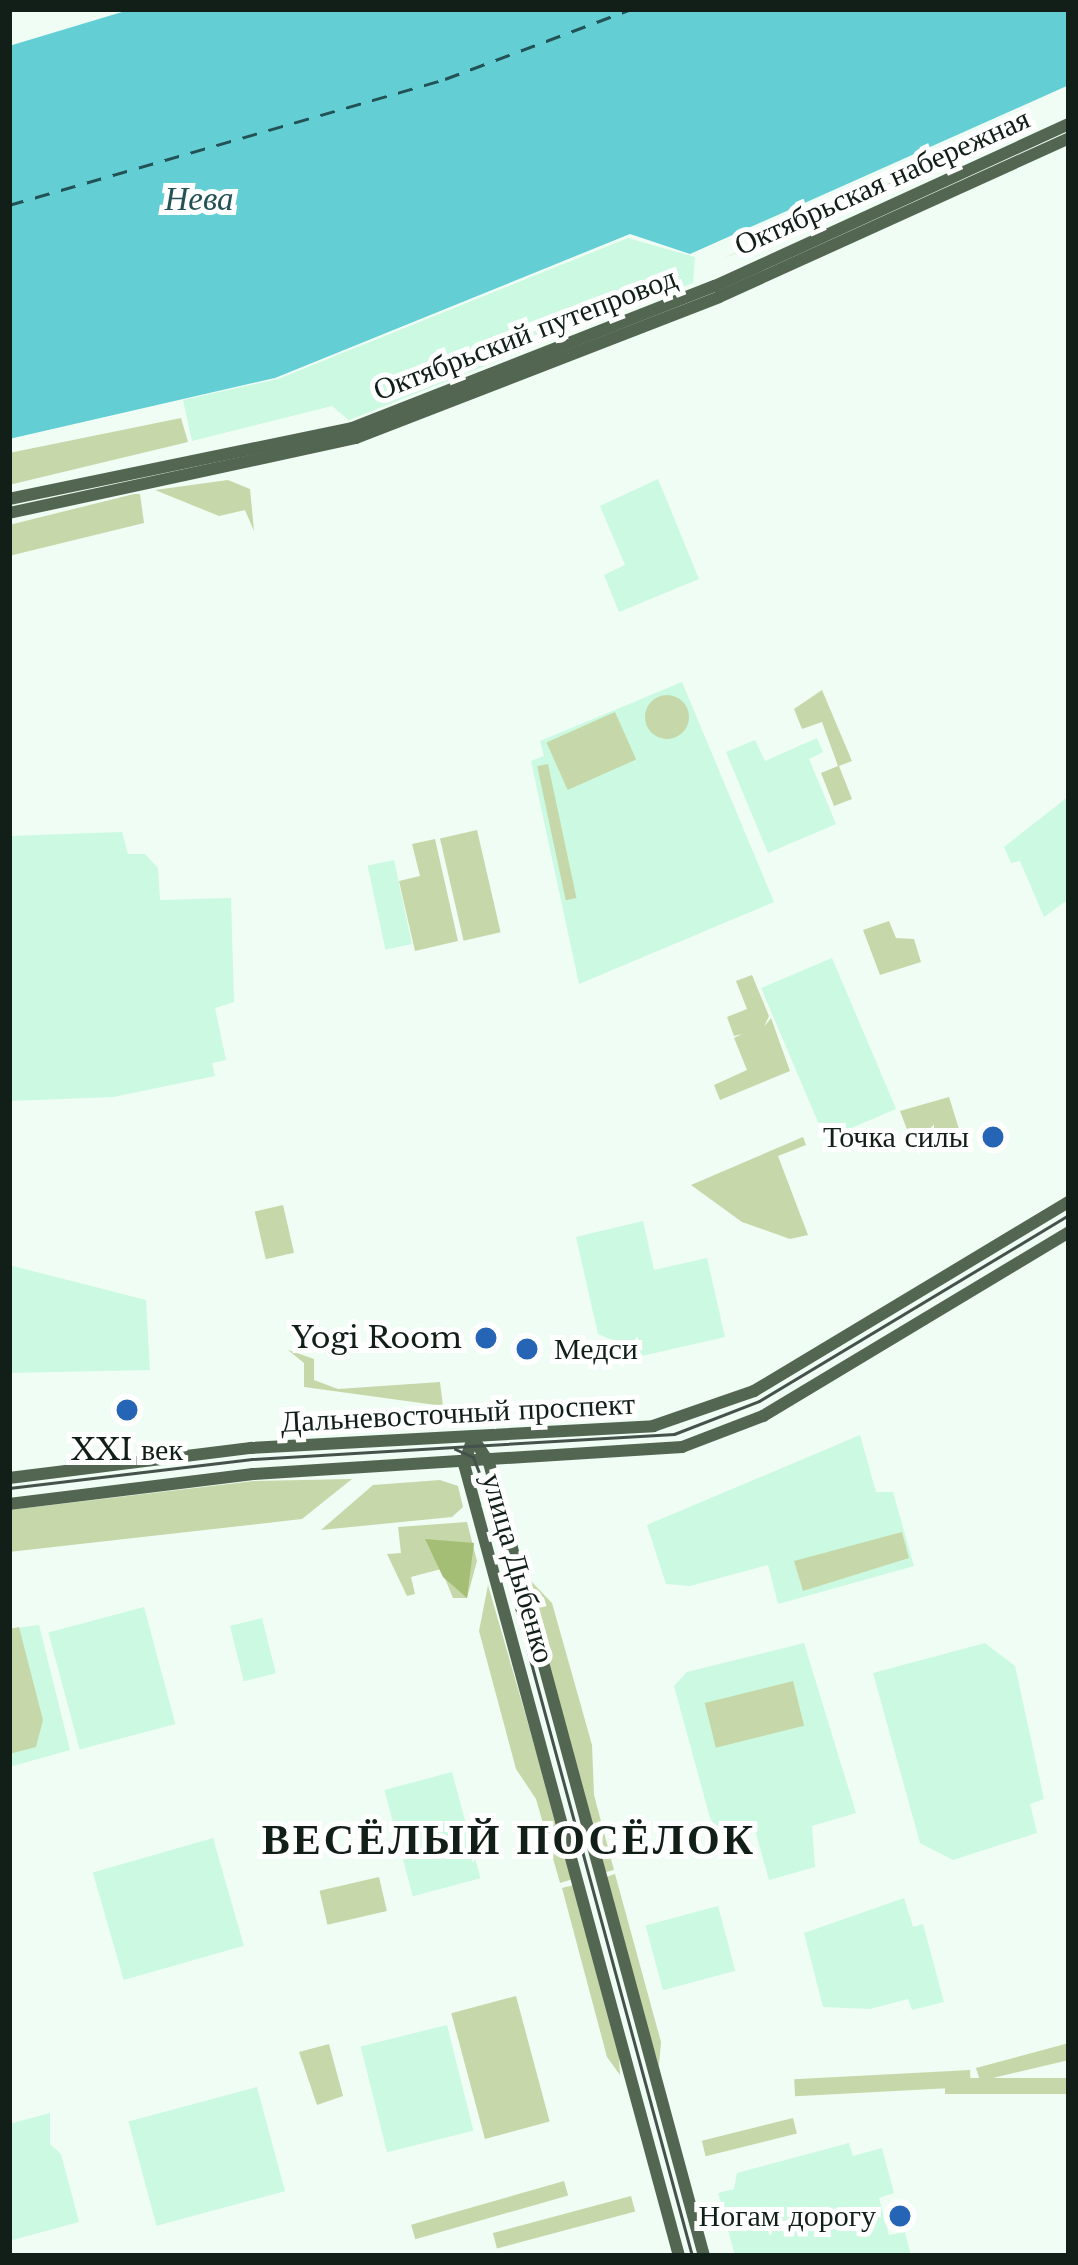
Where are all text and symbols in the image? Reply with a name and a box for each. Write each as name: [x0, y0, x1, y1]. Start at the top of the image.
street label: Октябрьская набережная: [729, 101, 1035, 263]
water label: Нева: [164, 179, 234, 219]
street label: Октябрьский путепровод: [368, 260, 682, 408]
place label: Точка силы: [823, 1119, 969, 1155]
marker: Точка силы: [980, 1124, 1006, 1150]
place label: Yogi Room: [292, 1320, 462, 1356]
marker: Yogi Room: [473, 1325, 499, 1351]
place label: Медси: [554, 1331, 638, 1367]
marker: Медси: [511, 1333, 543, 1365]
street label: Дальневосточный проспект: [280, 1386, 636, 1440]
marker: XXI век: [111, 1394, 143, 1426]
place label: XXI век: [71, 1432, 183, 1468]
street label: улица Дыбенко: [474, 1469, 562, 1667]
district label: ВЕСЁЛЫЙ ПОСЁЛОК: [262, 1814, 756, 1864]
place label: Ногам дорогу: [699, 2198, 876, 2234]
marker: Ногам дорогу: [887, 2203, 913, 2229]

